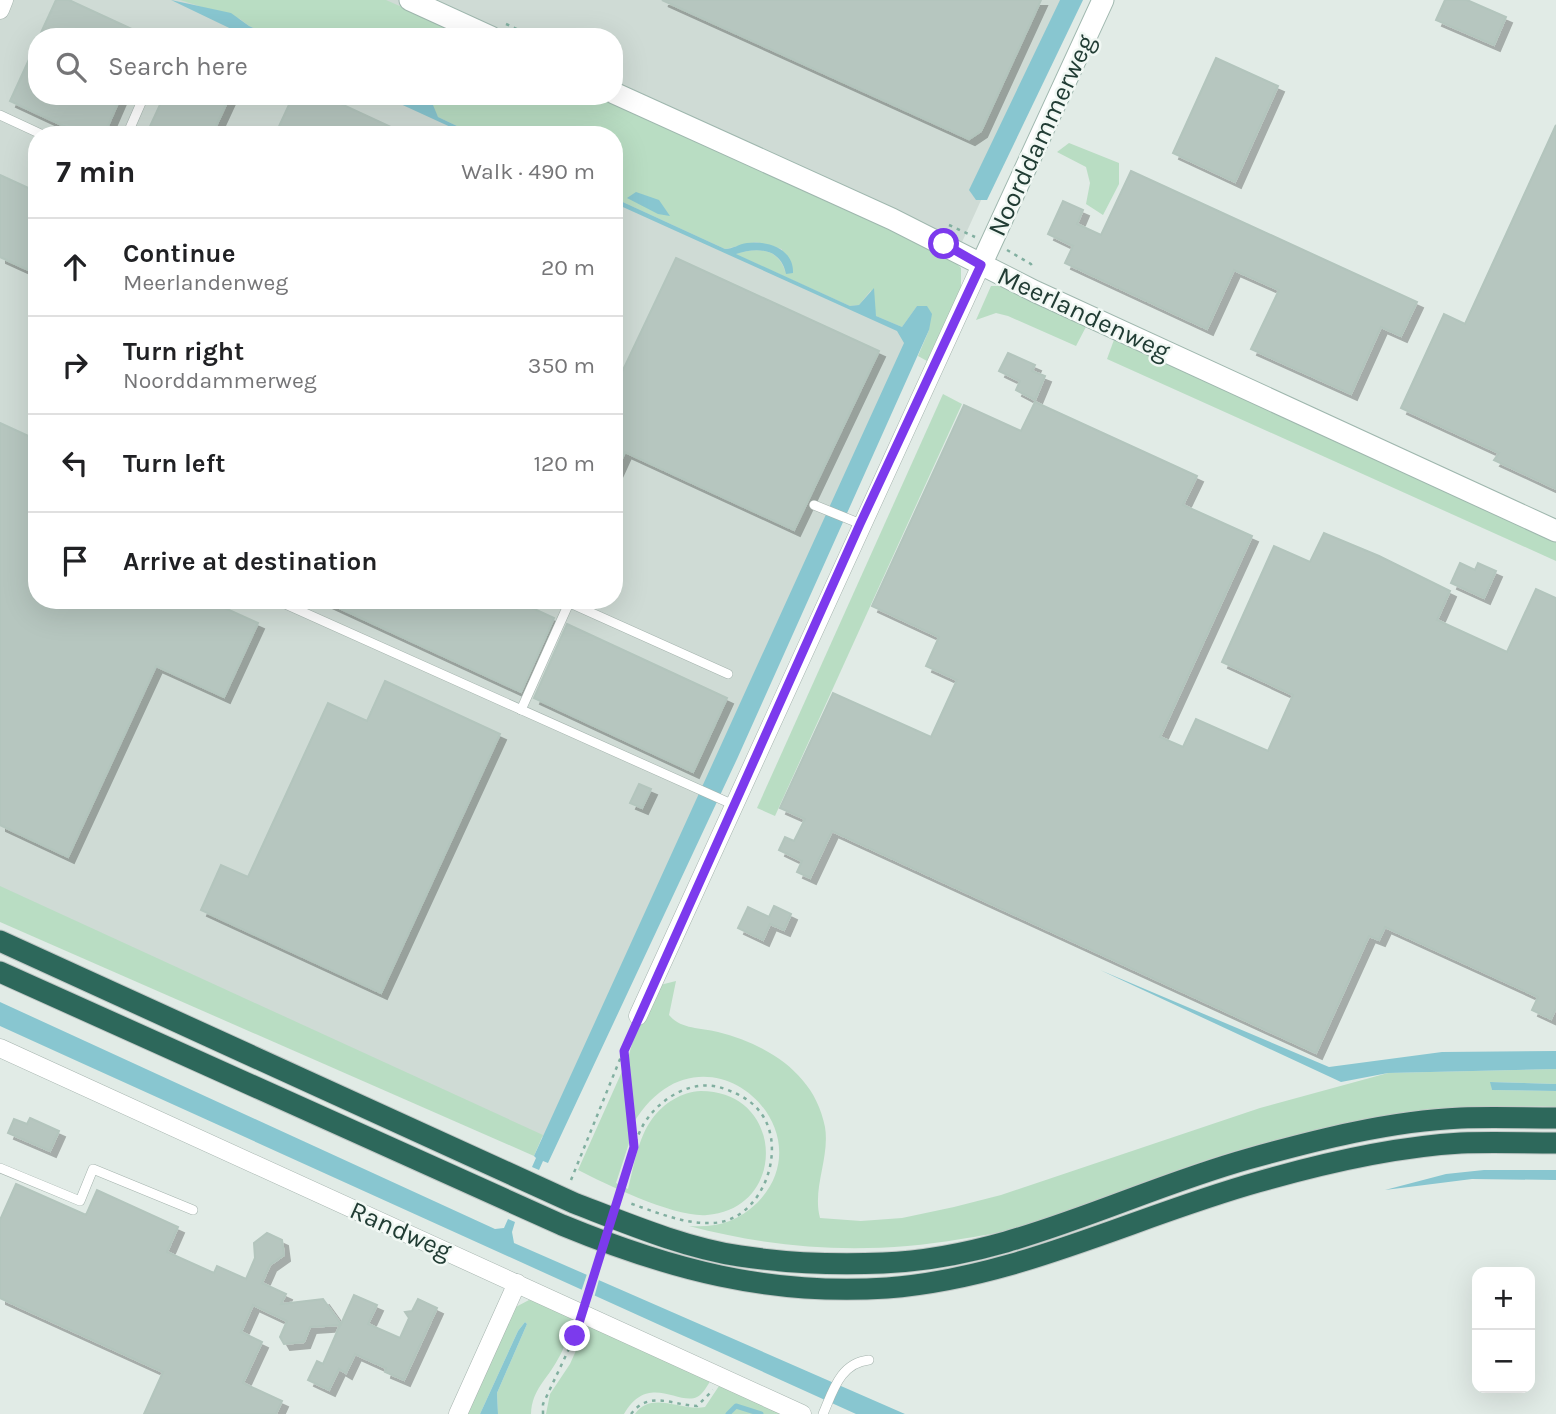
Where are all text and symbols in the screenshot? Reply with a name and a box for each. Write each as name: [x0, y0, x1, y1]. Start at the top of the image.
search box: [28, 28, 623, 105]
street label: Noorddammerweg: [981, 29, 1102, 241]
icon: search: [52, 48, 90, 86]
text: Search here: [108, 51, 248, 82]
text: 7 min: [56, 154, 136, 190]
text: Walk · 490 m: [461, 158, 595, 185]
route start: [928, 228, 959, 259]
text: Continue: [123, 238, 235, 269]
icon: ahead: [56, 248, 94, 286]
text: 20 m: [541, 254, 595, 281]
street label: Meerlandenweg: [993, 260, 1175, 367]
text: Meerlandenweg: [123, 269, 288, 296]
text: Turn right: [123, 336, 244, 367]
icon: right: [56, 346, 94, 384]
text: 350 m: [528, 352, 595, 379]
text: Noorddammerweg: [123, 367, 317, 394]
icon: left: [56, 444, 94, 482]
text: Turn left: [123, 448, 225, 479]
text: 120 m: [533, 450, 595, 477]
icon: arrive: [56, 542, 94, 580]
text: Arrive at destination: [123, 546, 377, 577]
street label: Randweg: [345, 1194, 457, 1267]
map controls: [1472, 1267, 1535, 1393]
button: +: [1472, 1267, 1535, 1330]
route end: [559, 1320, 590, 1351]
button: −: [1472, 1330, 1535, 1393]

